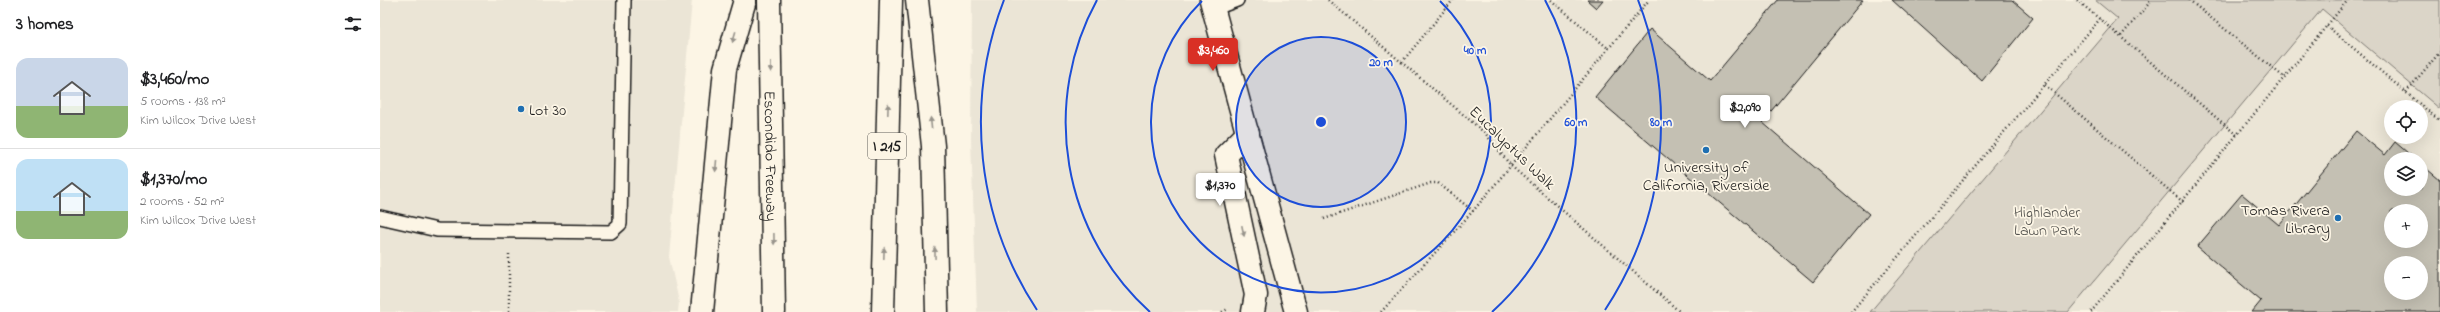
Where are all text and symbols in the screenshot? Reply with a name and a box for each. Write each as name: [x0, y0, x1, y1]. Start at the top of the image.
text: 3 homes: [16, 12, 74, 37]
icon: filters: [342, 13, 364, 35]
one-way arrow: [731, 32, 737, 44]
pin: $3,460: [1180, 38, 1246, 72]
text: $3,460: [1197, 41, 1229, 60]
text: 40 m: [1463, 42, 1487, 60]
text: 20 m: [1368, 54, 1393, 72]
one-way arrow: [768, 61, 774, 74]
text: $3,460/mo: [140, 67, 209, 92]
icon: home: [48, 74, 96, 122]
street label: Escondido Freeway: [756, 90, 783, 222]
text: 5 rooms · 138 m²: [140, 92, 226, 111]
pin: $2,090: [1712, 95, 1778, 129]
text: $2,090: [1729, 98, 1761, 117]
place label: Lot 30: [529, 99, 566, 123]
map controls: [2384, 100, 2428, 300]
button: locate: [2384, 100, 2428, 144]
street label: Eucalyptus Walk: [1463, 101, 1561, 197]
one-way arrow: [885, 102, 891, 115]
marker: Lot 30: [516, 104, 526, 114]
text: Kim Wilcox Drive West: [140, 111, 256, 130]
text: 60 m: [1564, 114, 1588, 132]
text: 80 m: [1649, 114, 1673, 132]
centre of rings: [1314, 115, 1328, 129]
one-way arrow: [928, 117, 934, 129]
road number: I 215: [868, 133, 906, 159]
marker: University of California, Riverside: [1701, 145, 1711, 155]
button: layers: [2384, 152, 2428, 196]
place label: University of California, Riverside: [1643, 156, 1770, 198]
one-way arrow: [712, 160, 719, 172]
text: $1,370/mo: [140, 167, 207, 192]
pin: $1,370: [1187, 173, 1253, 207]
icon: home: [48, 175, 96, 223]
text: $1,370: [1205, 176, 1235, 195]
text: 2 rooms · 52 m²: [140, 192, 224, 211]
place label: Tomas Rivera Library: [2241, 199, 2330, 241]
park label: Highlander Lawn Park: [2014, 201, 2081, 243]
button: +: [2384, 204, 2428, 248]
text: Kim Wilcox Drive West: [140, 211, 256, 230]
marker: Tomas Rivera Library: [2333, 213, 2343, 223]
one-way arrow: [1240, 225, 1246, 237]
one-way arrow: [771, 233, 777, 246]
one-way arrow: [881, 246, 887, 259]
one-way arrow: [932, 246, 938, 259]
button: −: [2384, 256, 2428, 300]

